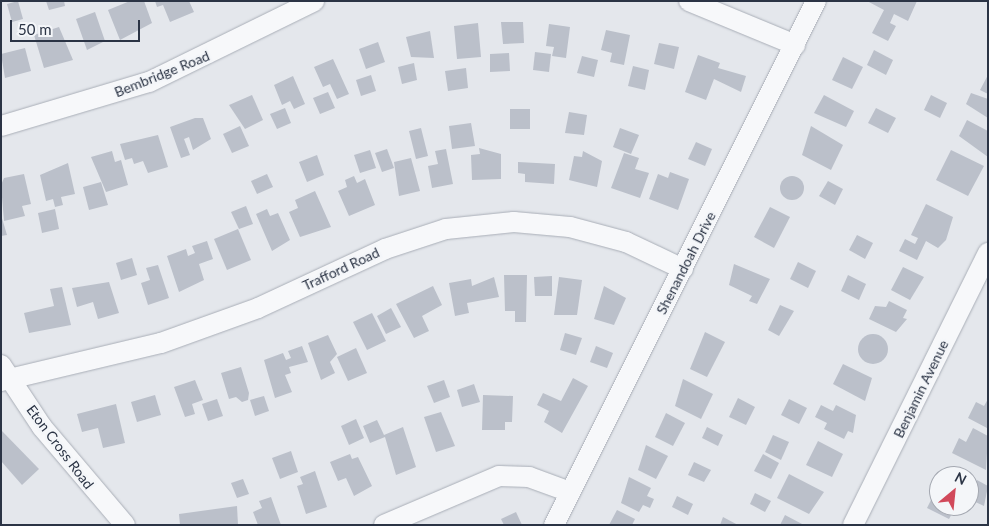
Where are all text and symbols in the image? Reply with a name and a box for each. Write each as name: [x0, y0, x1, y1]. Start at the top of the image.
scale bar: [12, 10, 142, 42]
text: 50 m: [18, 20, 52, 38]
street label: Bembridge Road: [112, 47, 212, 101]
street label: Shenandoah Drive: [653, 209, 719, 317]
street label: Trafford Road: [300, 244, 382, 294]
street label: Benjamin Avenue: [890, 337, 952, 441]
street label: Eton Cross Road: [23, 402, 97, 492]
north arrow: [929, 466, 979, 516]
text: N: [952, 468, 970, 488]

